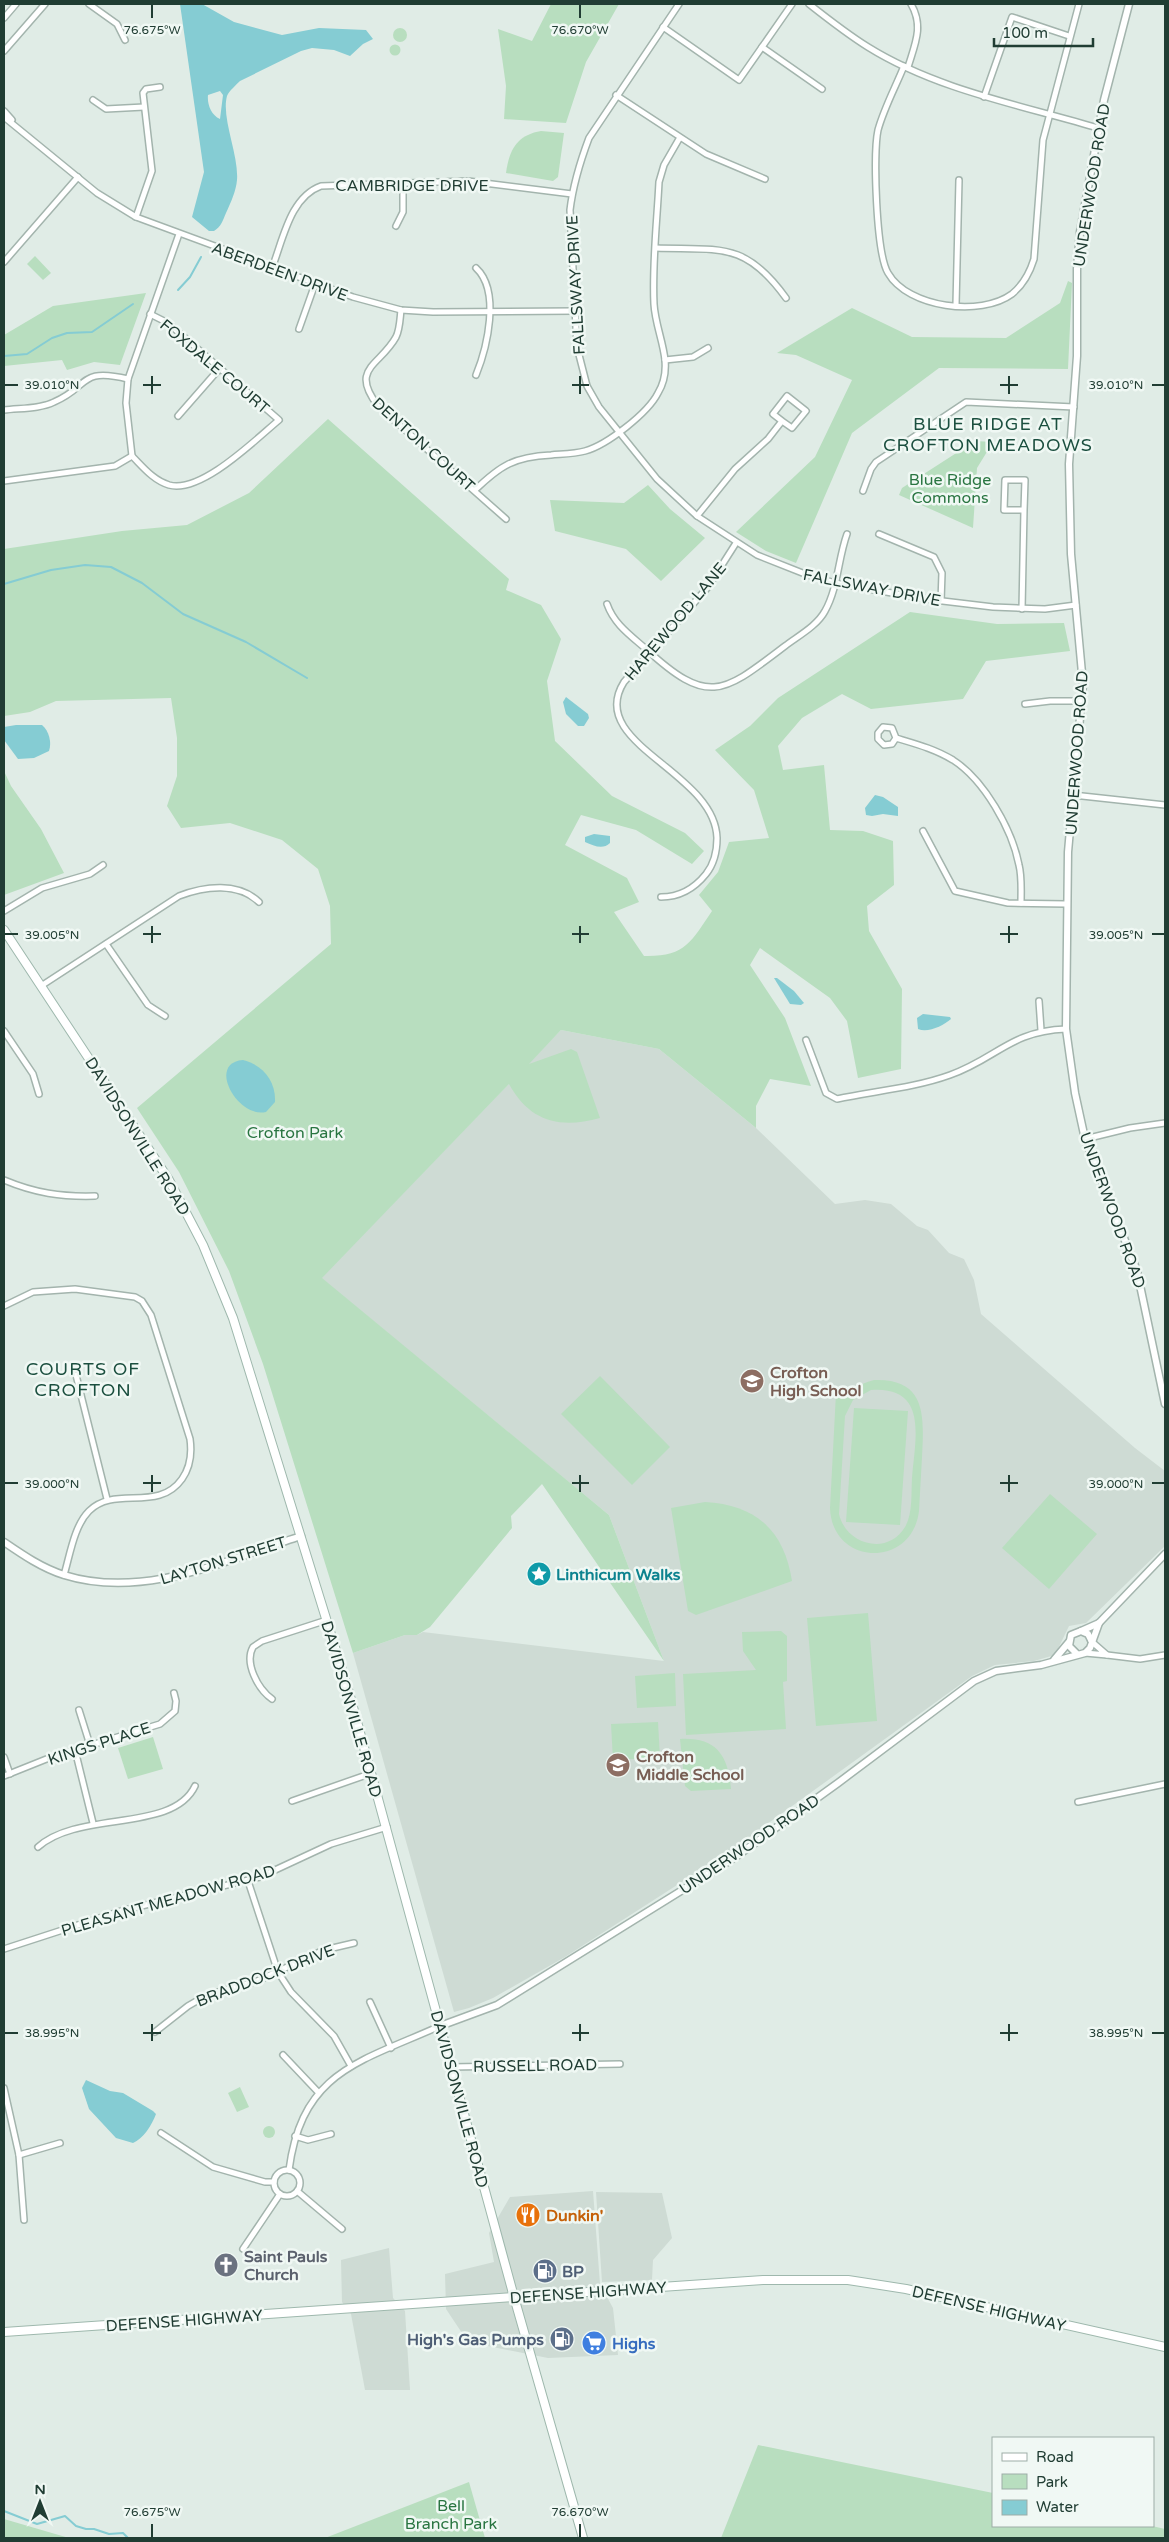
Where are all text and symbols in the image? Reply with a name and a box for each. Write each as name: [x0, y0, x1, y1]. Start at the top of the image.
scale bar: [994, 15, 1093, 47]
text: 76.675°W: [123, 23, 181, 37]
text: 76.670°W: [551, 23, 609, 37]
text: 100 m: [1002, 24, 1048, 42]
street label: UNDERWOOD ROAD: [1069, 102, 1115, 268]
street label: CAMBRIDGE DRIVE: [335, 176, 489, 196]
street label: FALLSWAY DRIVE: [562, 215, 590, 355]
street label: ABERDEEN DRIVE: [209, 238, 350, 306]
street label: FOXDALE COURT: [155, 315, 273, 419]
text: 39.010°N: [25, 378, 79, 392]
text: 39.010°N: [1089, 378, 1143, 392]
street label: DENTON COURT: [368, 393, 479, 496]
district label: BLUE RIDGE AT CROFTON MEADOWS: [883, 413, 1093, 456]
park label: Blue Ridge Commons: [909, 470, 991, 508]
street label: HAREWOOD LANE: [621, 559, 731, 685]
street label: FALLSWAY DRIVE: [801, 565, 942, 611]
street label: UNDERWOOD ROAD: [1061, 670, 1093, 836]
text: 39.005°N: [25, 928, 79, 942]
text: 39.005°N: [1089, 928, 1143, 942]
street label: DAVIDSONVILLE ROAD: [80, 1054, 194, 1219]
park label: Crofton Park: [247, 1123, 343, 1143]
street label: UNDERWOOD ROAD: [1074, 1129, 1150, 1291]
district label: COURTS OF CROFTON: [26, 1358, 140, 1401]
place label: Crofton High School: [770, 1363, 861, 1401]
school or university icon: Crofton High School: [739, 1368, 765, 1394]
text: 39.000°N: [25, 1477, 79, 1491]
text: 39.000°N: [1089, 1477, 1143, 1491]
street label: LAYTON STREET: [158, 1532, 289, 1590]
place icon: Linthicum Walks: [526, 1561, 552, 1587]
place label: Linthicum Walks: [556, 1565, 681, 1585]
street label: DAVIDSONVILLE ROAD: [316, 1619, 386, 1800]
street label: KINGS PLACE: [45, 1718, 153, 1770]
place label: Crofton Middle School: [636, 1747, 744, 1785]
school or university icon: Crofton Middle School: [605, 1752, 631, 1778]
street label: UNDERWOOD ROAD: [676, 1790, 824, 1899]
street label: PLEASANT MEADOW ROAD: [59, 1861, 278, 1941]
street label: BRADDOCK DRIVE: [193, 1940, 337, 2012]
street label: DAVIDSONVILLE ROAD: [426, 2008, 492, 2190]
text: 38.995°N: [25, 2026, 79, 2040]
text: 38.995°N: [1089, 2026, 1143, 2040]
street label: RUSSELL ROAD: [473, 2055, 597, 2077]
restaurant icon: Dunkin': [515, 2202, 541, 2228]
place label: Dunkin': [546, 2206, 603, 2226]
place label: Saint Pauls Church: [244, 2247, 328, 2285]
church icon: Saint Pauls Church: [213, 2252, 239, 2278]
fuel station icon: BP: [532, 2258, 558, 2284]
place label: BP: [562, 2262, 584, 2282]
street label: DEFENSE HIGHWAY: [509, 2278, 667, 2308]
street label: DEFENSE HIGHWAY: [910, 2282, 1068, 2336]
street label: DEFENSE HIGHWAY: [105, 2306, 263, 2336]
fuel station icon: High's Gas Pumps: [549, 2326, 575, 2352]
place label: High's Gas Pumps: [407, 2330, 544, 2350]
supermarket icon: Highs: [581, 2330, 607, 2356]
place label: Highs: [612, 2334, 656, 2354]
legend: [992, 2437, 1154, 2527]
text: Road: [1036, 2448, 1074, 2466]
text: Park: [1036, 2473, 1068, 2491]
north arrow: [15, 2477, 65, 2527]
text: N: [34, 2481, 46, 2498]
park label: Bell Branch Park: [405, 2496, 498, 2534]
text: Water: [1036, 2498, 1079, 2516]
text: 76.675°W: [123, 2505, 181, 2519]
text: 76.670°W: [551, 2505, 609, 2519]

